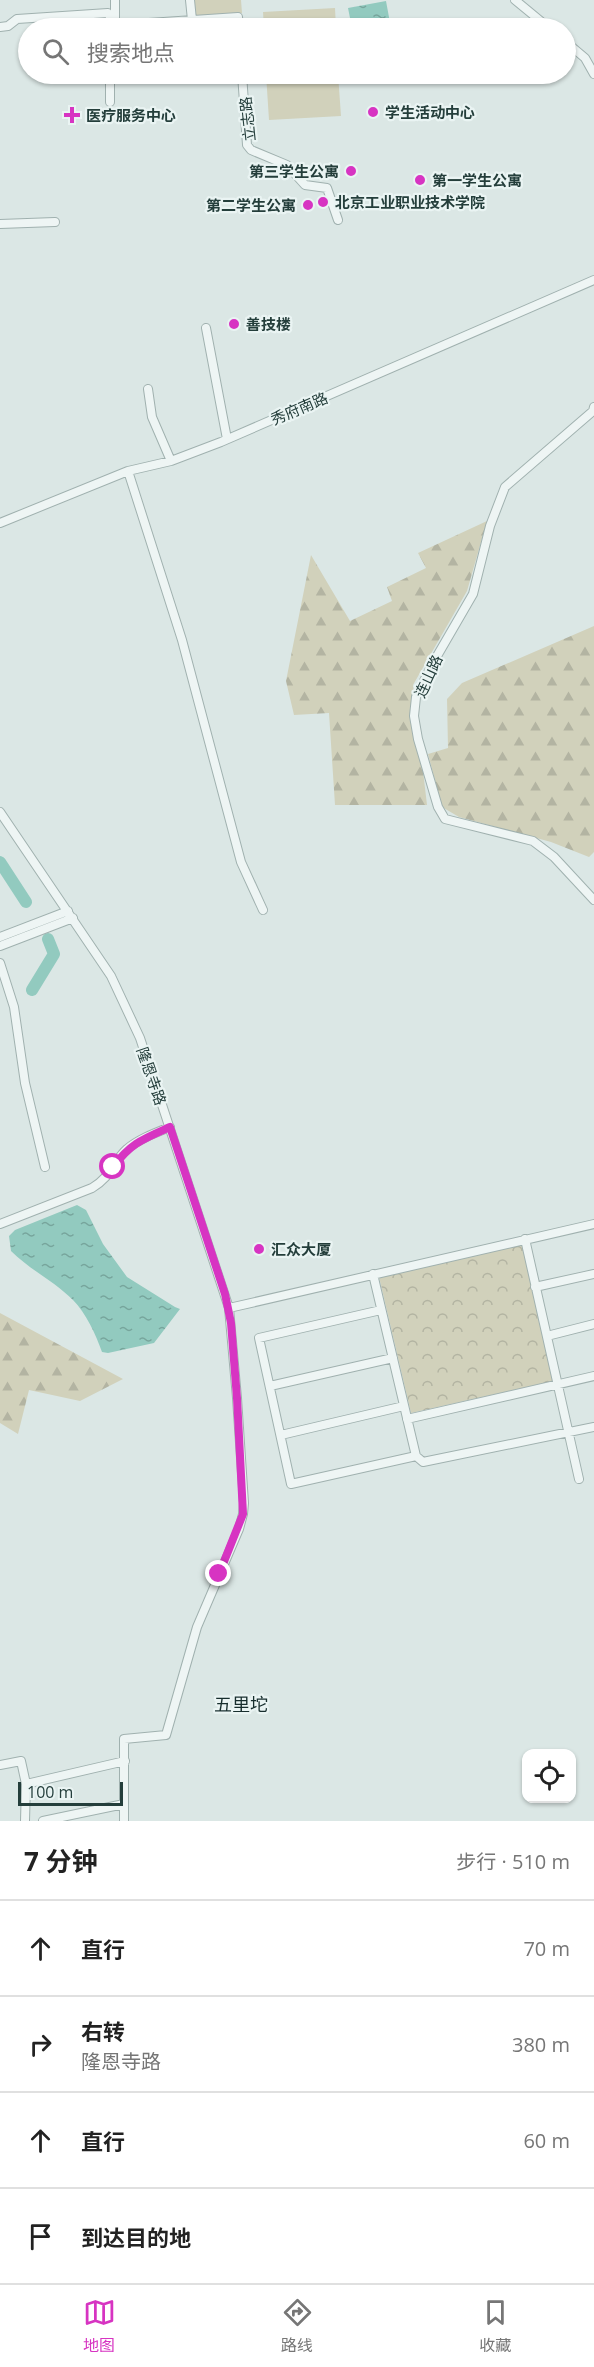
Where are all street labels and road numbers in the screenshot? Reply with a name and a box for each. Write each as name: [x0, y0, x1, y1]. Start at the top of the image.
street label: 立志路: [235, 96, 259, 142]
street label: 秀府南路: [267, 387, 331, 429]
street label: 连山路: [409, 651, 447, 701]
street label: 隆恩寺路: [133, 1044, 171, 1108]

